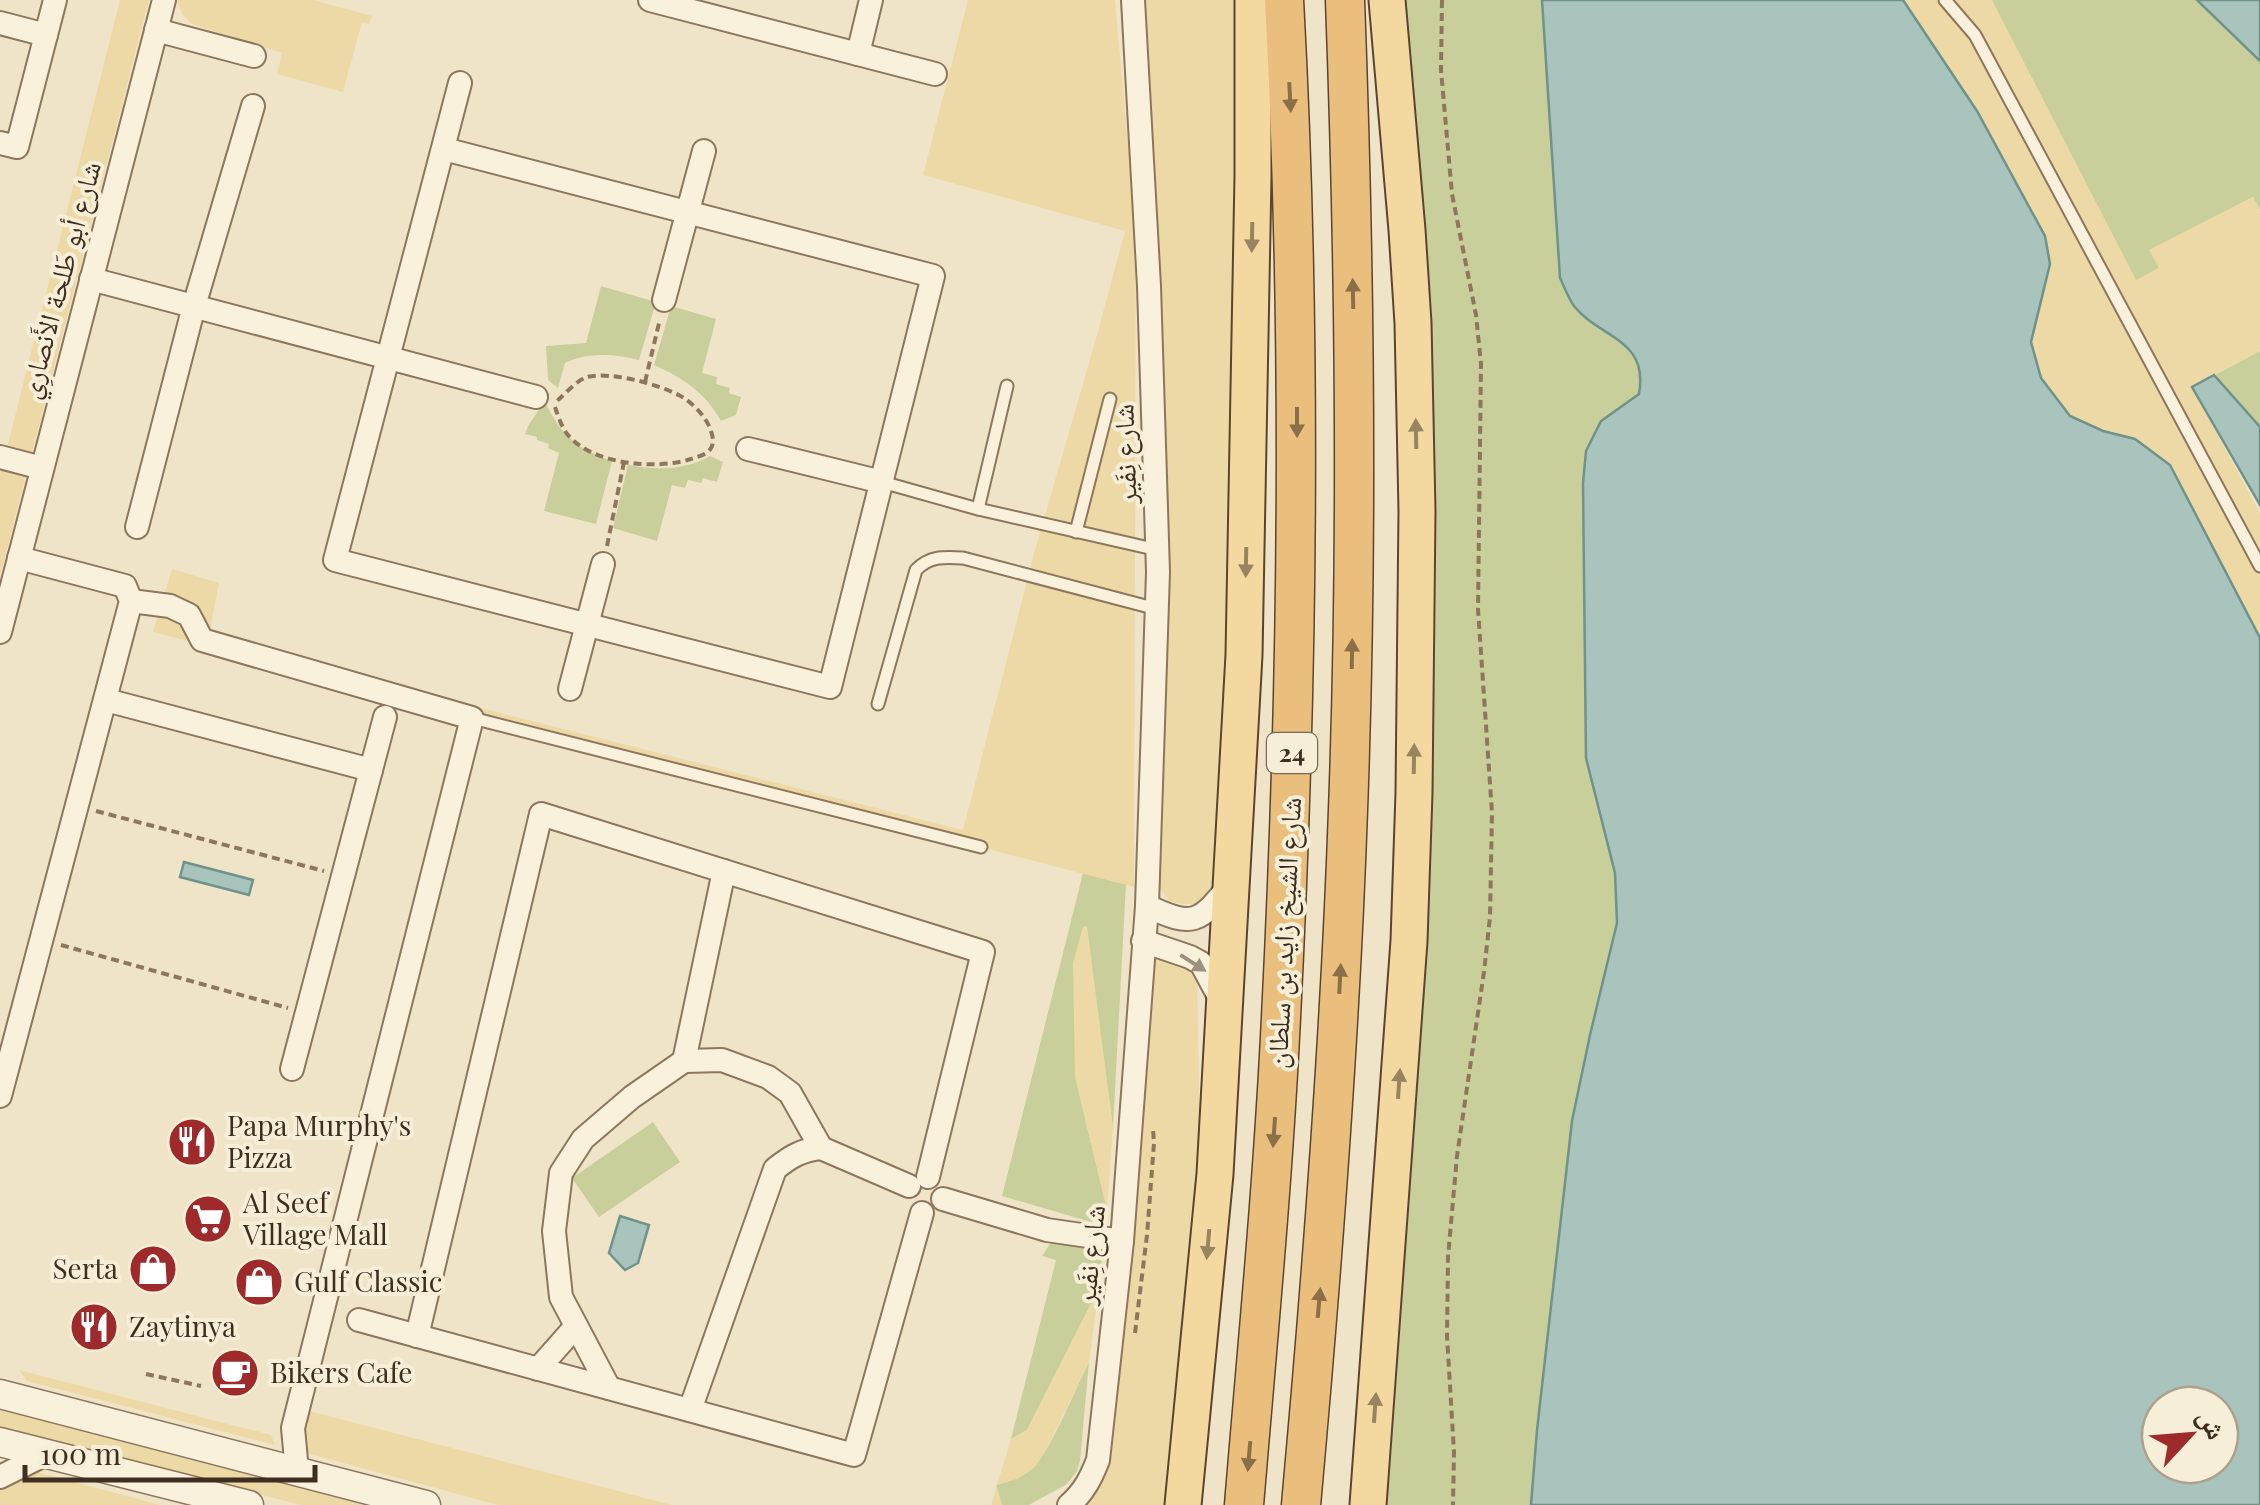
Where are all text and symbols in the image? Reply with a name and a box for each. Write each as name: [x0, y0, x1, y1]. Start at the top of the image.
one-way arrow: [1282, 82, 1298, 114]
street label: شارع أبو طَلحة الأَنصارِي: [9, 157, 114, 404]
one-way arrow: [1244, 222, 1260, 254]
one-way arrow: [1345, 278, 1361, 310]
street label: شارع نِفَير: [1103, 403, 1145, 506]
one-way arrow: [1289, 407, 1305, 439]
one-way arrow: [1408, 418, 1424, 450]
one-way arrow: [1238, 547, 1254, 579]
one-way arrow: [1344, 638, 1360, 670]
road number: 24: [1267, 733, 1317, 773]
one-way arrow: [1406, 743, 1422, 775]
street label: شارع الشيخ زايد بن سلطان: [1257, 796, 1309, 1070]
one-way arrow: [1180, 953, 1207, 972]
one-way arrow: [1333, 963, 1349, 995]
one-way arrow: [1392, 1067, 1408, 1099]
place label: Papa Murphy's Pizza: [227, 1106, 411, 1175]
restaurant icon: Papa Murphy's Pizza: [166, 1116, 218, 1168]
one-way arrow: [1265, 1116, 1281, 1148]
place label: Al Seef Village Mall: [242, 1183, 388, 1252]
supermarket icon: Al Seef Village Mall: [182, 1193, 234, 1245]
street label: شارع نِفَير: [1065, 1203, 1113, 1308]
one-way arrow: [1200, 1229, 1216, 1261]
shop icon: Serta: [127, 1243, 179, 1295]
place label: Serta: [52, 1249, 118, 1286]
shop icon: Gulf Classic: [233, 1256, 285, 1308]
place label: Gulf Classic: [294, 1262, 442, 1299]
one-way arrow: [1311, 1287, 1327, 1319]
restaurant icon: Zaytinya: [68, 1301, 120, 1353]
place label: Zaytinya: [129, 1307, 236, 1344]
cafe icon: Bikers Cafe: [209, 1347, 261, 1399]
place label: Bikers Cafe: [270, 1353, 412, 1390]
north arrow: [2140, 1385, 2240, 1485]
one-way arrow: [1368, 1391, 1384, 1423]
text: ش: [2191, 1402, 2237, 1445]
scale bar: [25, 1420, 315, 1482]
text: 100 m: [40, 1433, 122, 1473]
one-way arrow: [1240, 1440, 1256, 1472]

